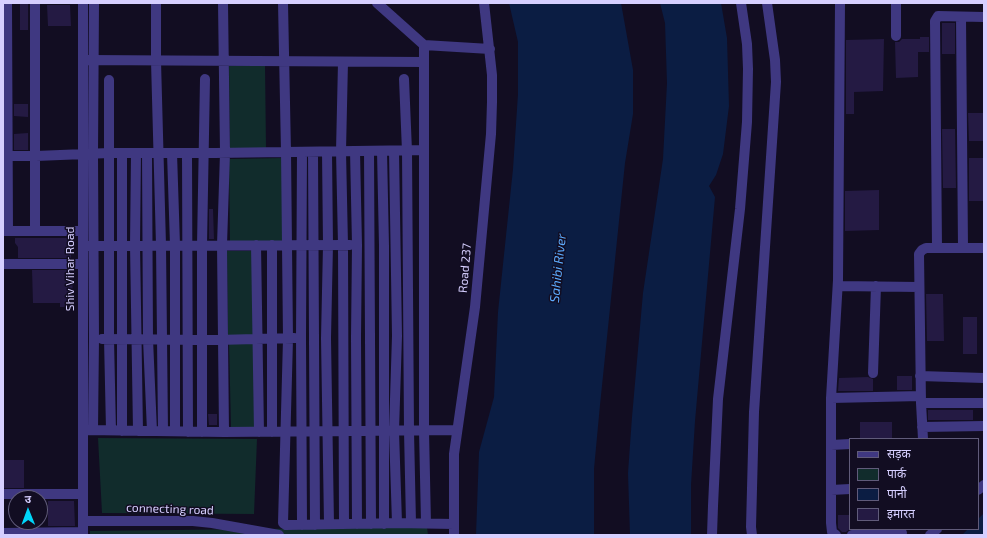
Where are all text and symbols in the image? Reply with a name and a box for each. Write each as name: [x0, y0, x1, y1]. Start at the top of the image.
street label: Shiv Vihar Road: [63, 227, 77, 311]
water label: Sahibi River: [547, 233, 569, 303]
street label: Road 237: [456, 243, 474, 293]
legend: [849, 438, 979, 530]
text: सड़क: [887, 446, 911, 460]
text: पार्क: [887, 466, 906, 480]
text: पानी: [887, 486, 907, 500]
north arrow: [8, 490, 48, 530]
text: उ: [24, 492, 31, 505]
street label: connecting road: [126, 500, 214, 518]
text: इमारत: [887, 506, 915, 520]

